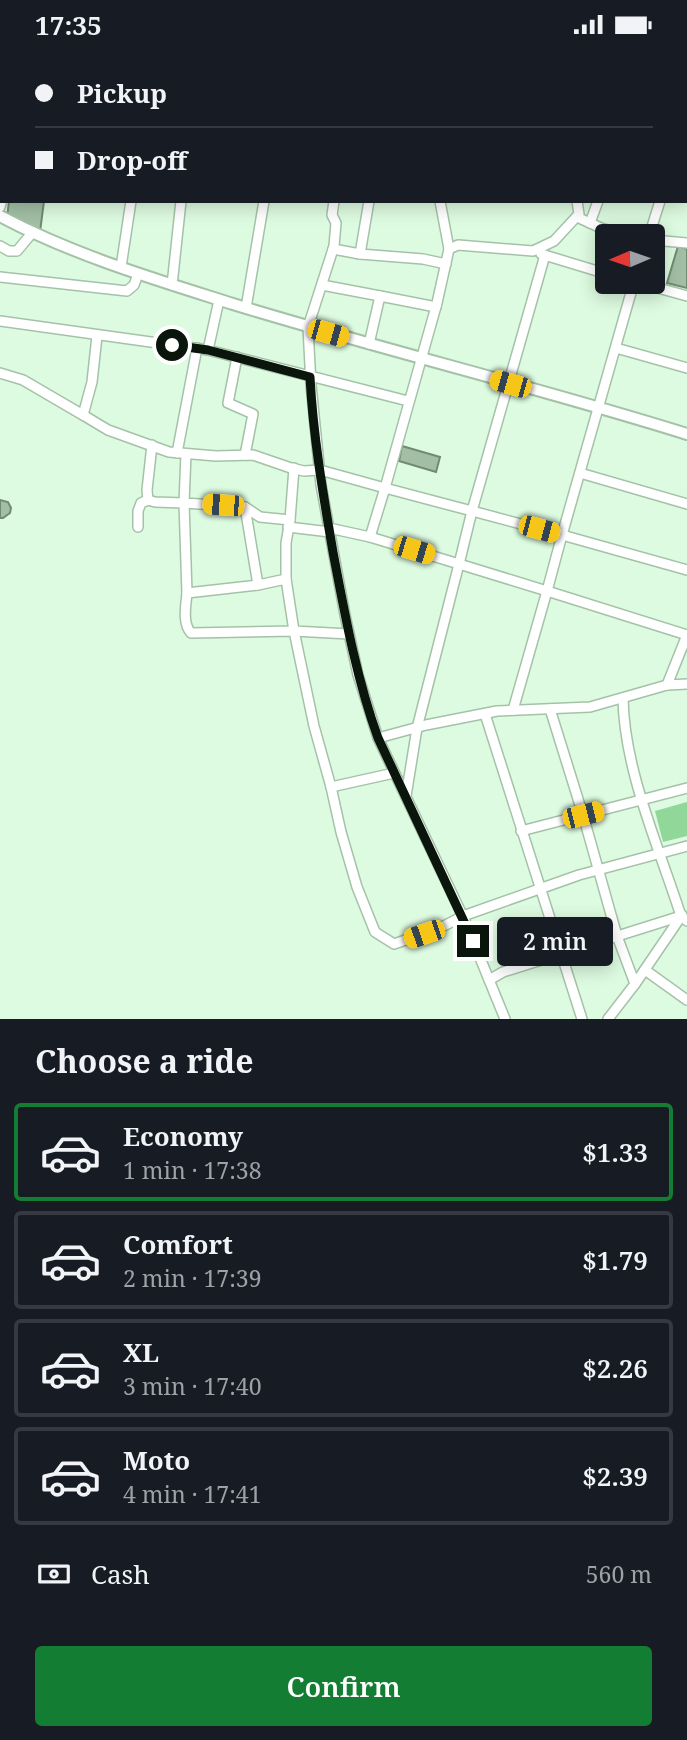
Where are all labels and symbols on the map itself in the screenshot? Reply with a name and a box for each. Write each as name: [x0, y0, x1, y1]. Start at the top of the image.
north arrow: [595, 224, 665, 294]
car: [305, 317, 352, 349]
route start: [156, 329, 188, 361]
car: [487, 368, 534, 400]
car: [202, 493, 245, 517]
car: [516, 513, 563, 545]
car: [391, 534, 438, 566]
car: [561, 800, 606, 830]
car: [401, 917, 448, 951]
callout: 2 min: [498, 917, 613, 966]
route end: [457, 925, 489, 957]

